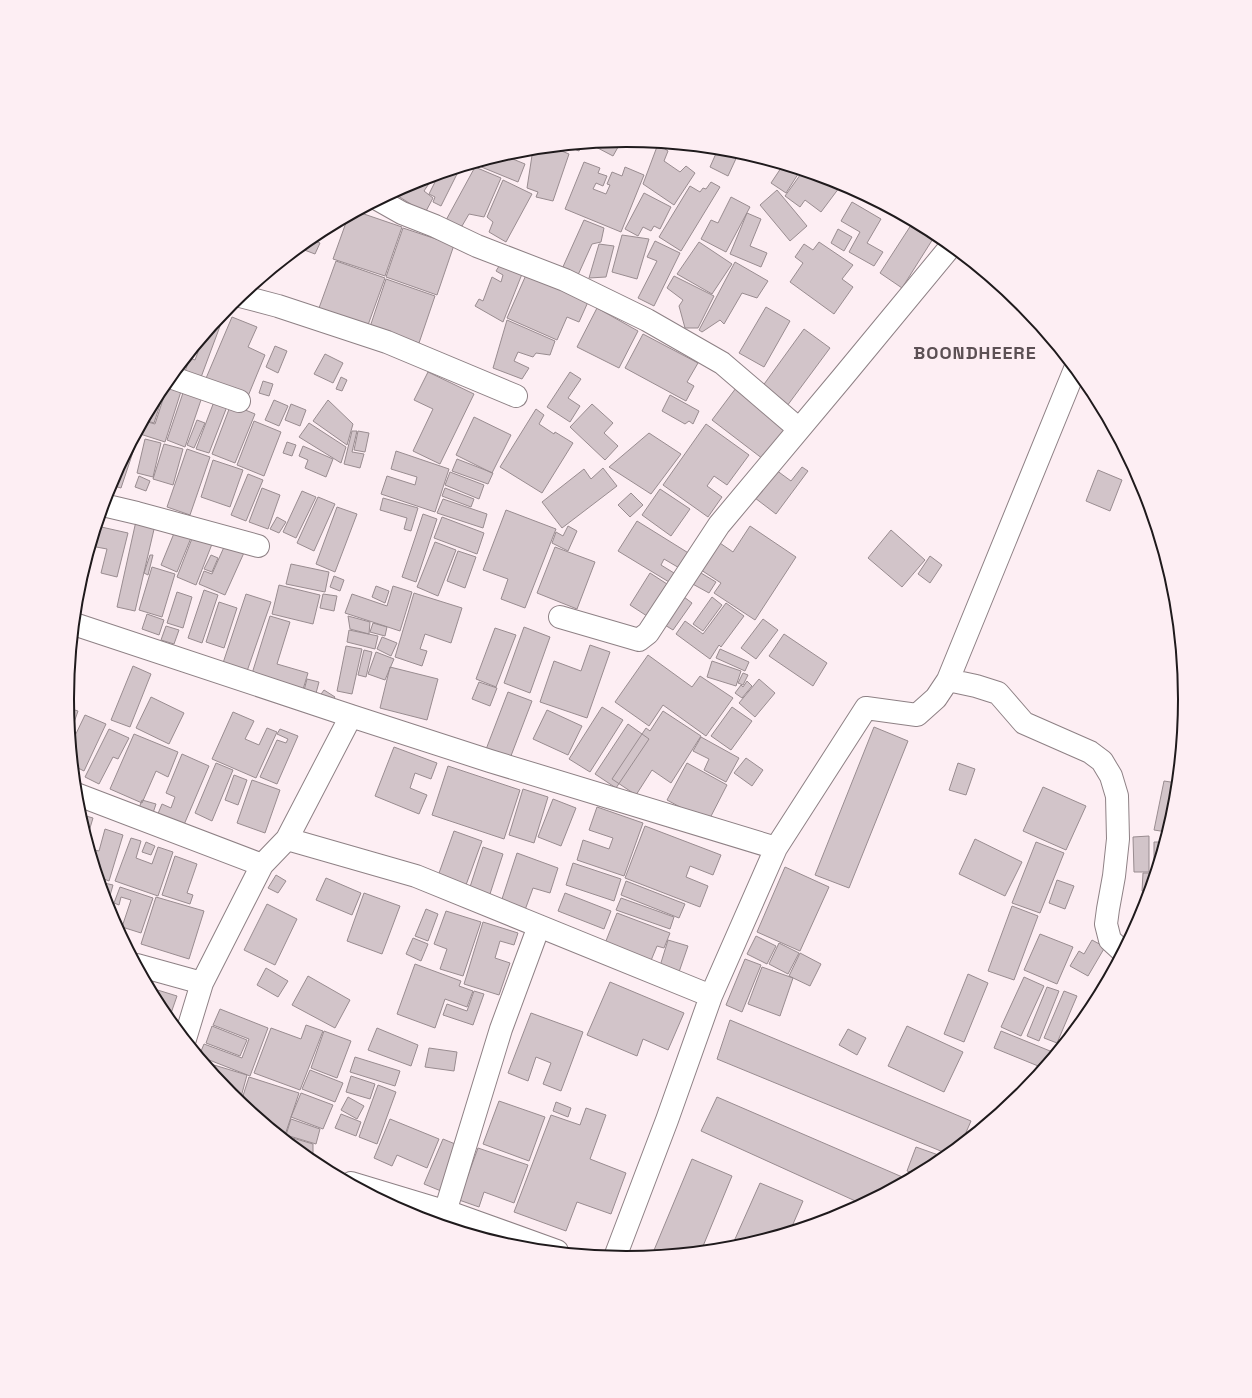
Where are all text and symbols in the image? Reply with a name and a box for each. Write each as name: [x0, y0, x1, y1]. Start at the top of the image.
district label: BOONDHEERE: [913, 341, 1037, 364]

